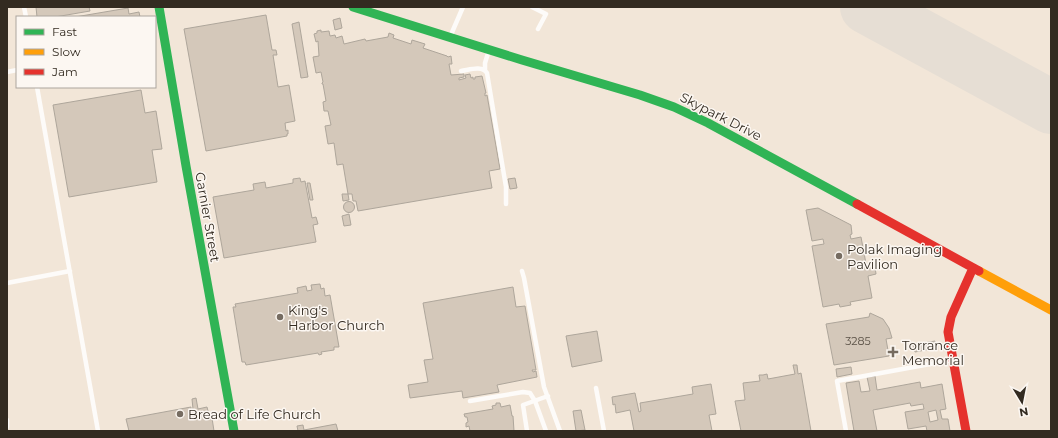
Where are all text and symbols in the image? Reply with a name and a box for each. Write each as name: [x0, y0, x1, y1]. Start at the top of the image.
legend: [16, 16, 156, 88]
text: Fast: [52, 24, 77, 39]
text: Slow: [52, 44, 81, 59]
text: Jam: [51, 64, 78, 79]
street label: Skypark Drive: [678, 89, 765, 143]
street label: Garnier Street: [192, 171, 224, 263]
place label: Polak Imaging Pavilion: [847, 241, 942, 272]
marker: Polak Imaging Pavilion: [834, 251, 844, 261]
place label: King's Harbor Church: [288, 302, 385, 333]
marker: King's Harbor Church: [275, 312, 285, 322]
house number: 3285: [845, 334, 871, 348]
place label: Torrance Memorial: [902, 337, 964, 368]
marker: Torrance Memorial: [887, 346, 899, 358]
north arrow: [1002, 382, 1042, 422]
text: N: [1018, 404, 1029, 420]
place label: Bread of Life Church: [188, 406, 321, 422]
marker: Bread of Life Church: [175, 409, 185, 419]

